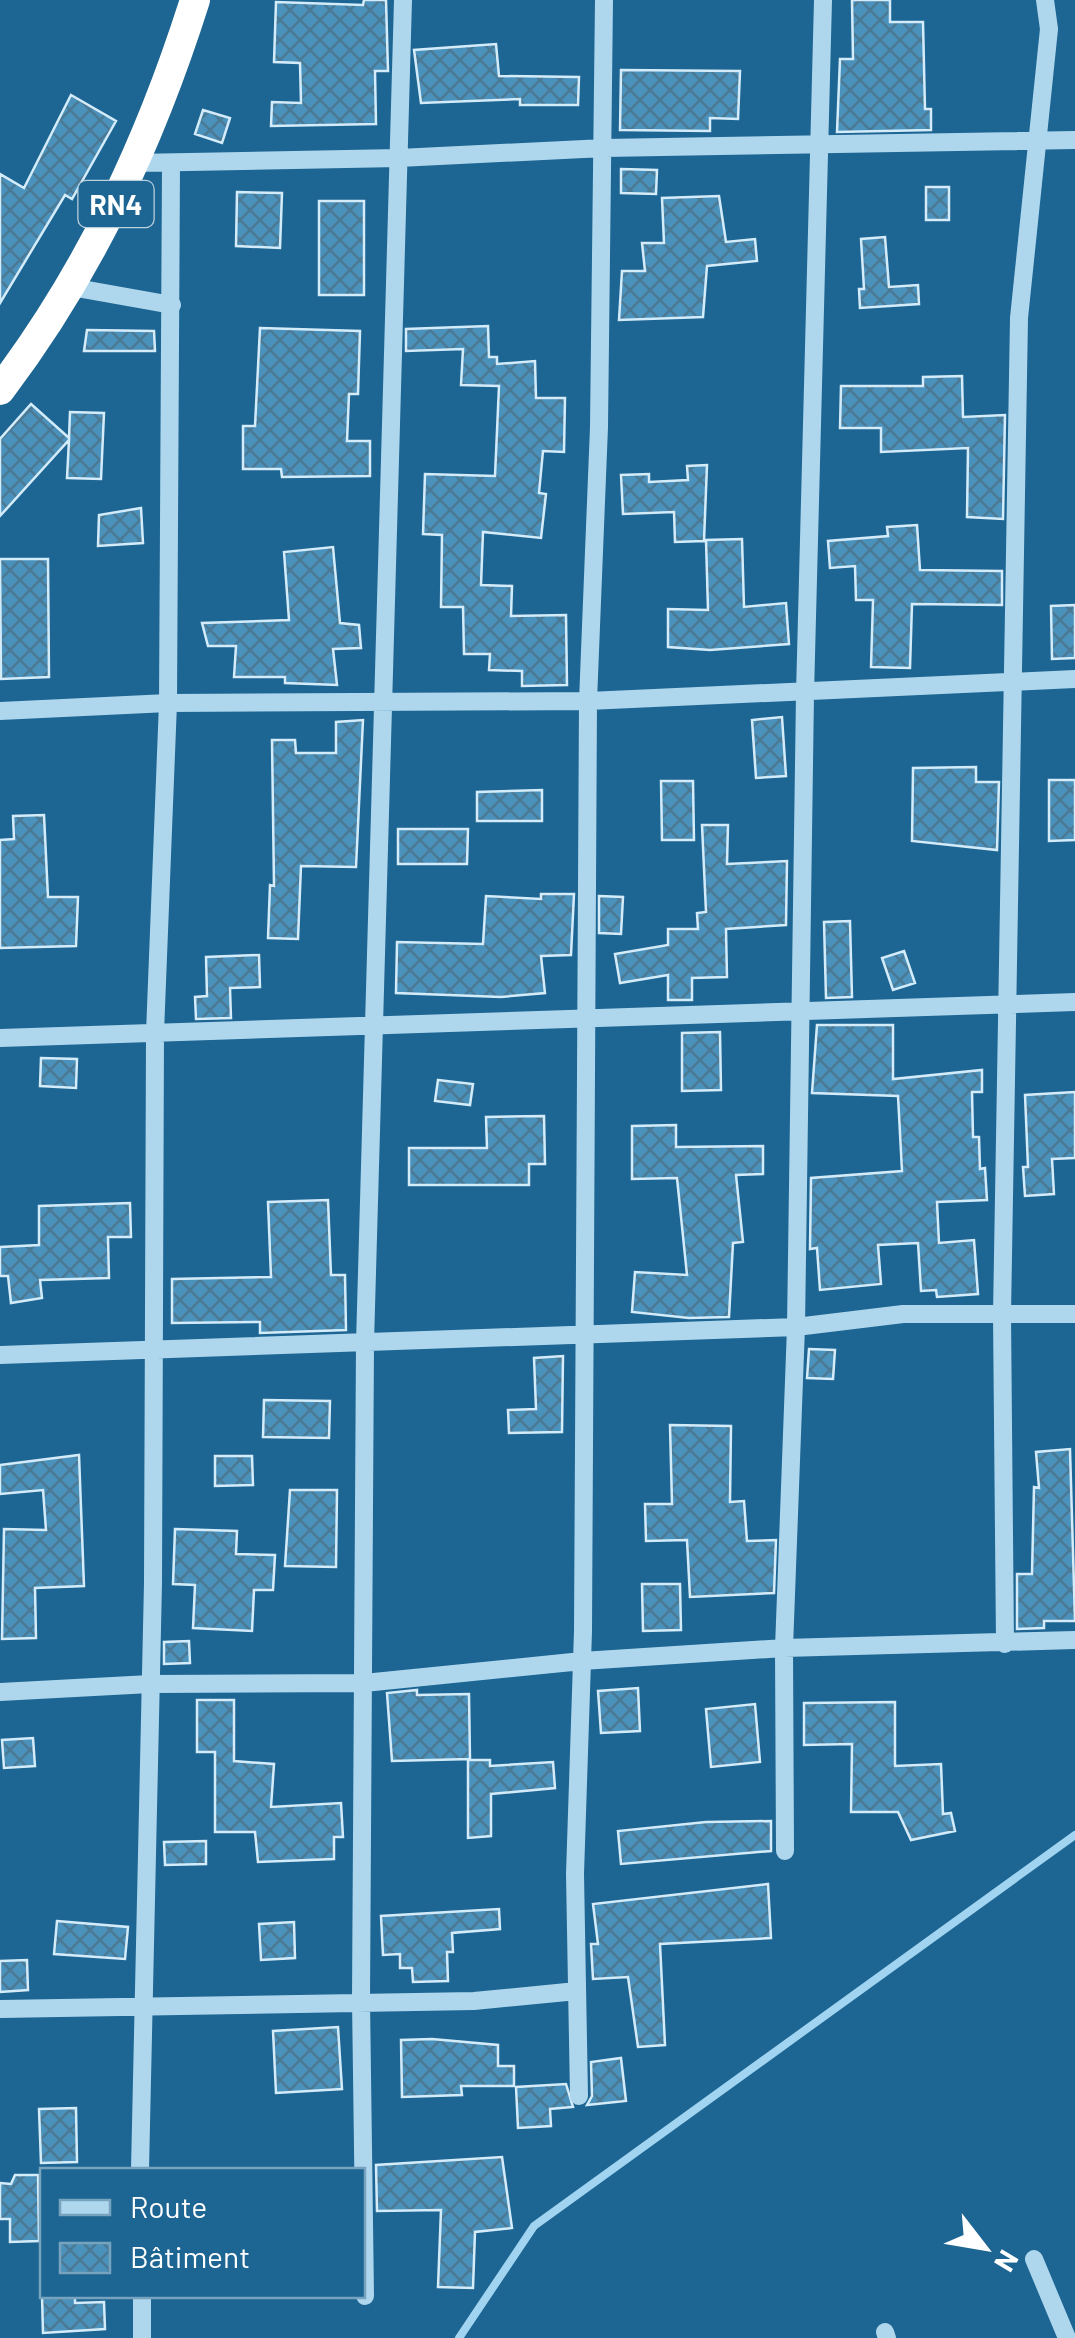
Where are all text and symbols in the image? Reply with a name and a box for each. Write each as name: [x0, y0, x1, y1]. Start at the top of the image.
road number: RN4: [78, 181, 154, 227]
legend: [40, 2168, 365, 2298]
text: Route: [130, 2188, 207, 2224]
north arrow: [935, 2198, 1035, 2298]
text: Bâtiment: [130, 2238, 250, 2274]
text: N: [988, 2245, 1027, 2278]

